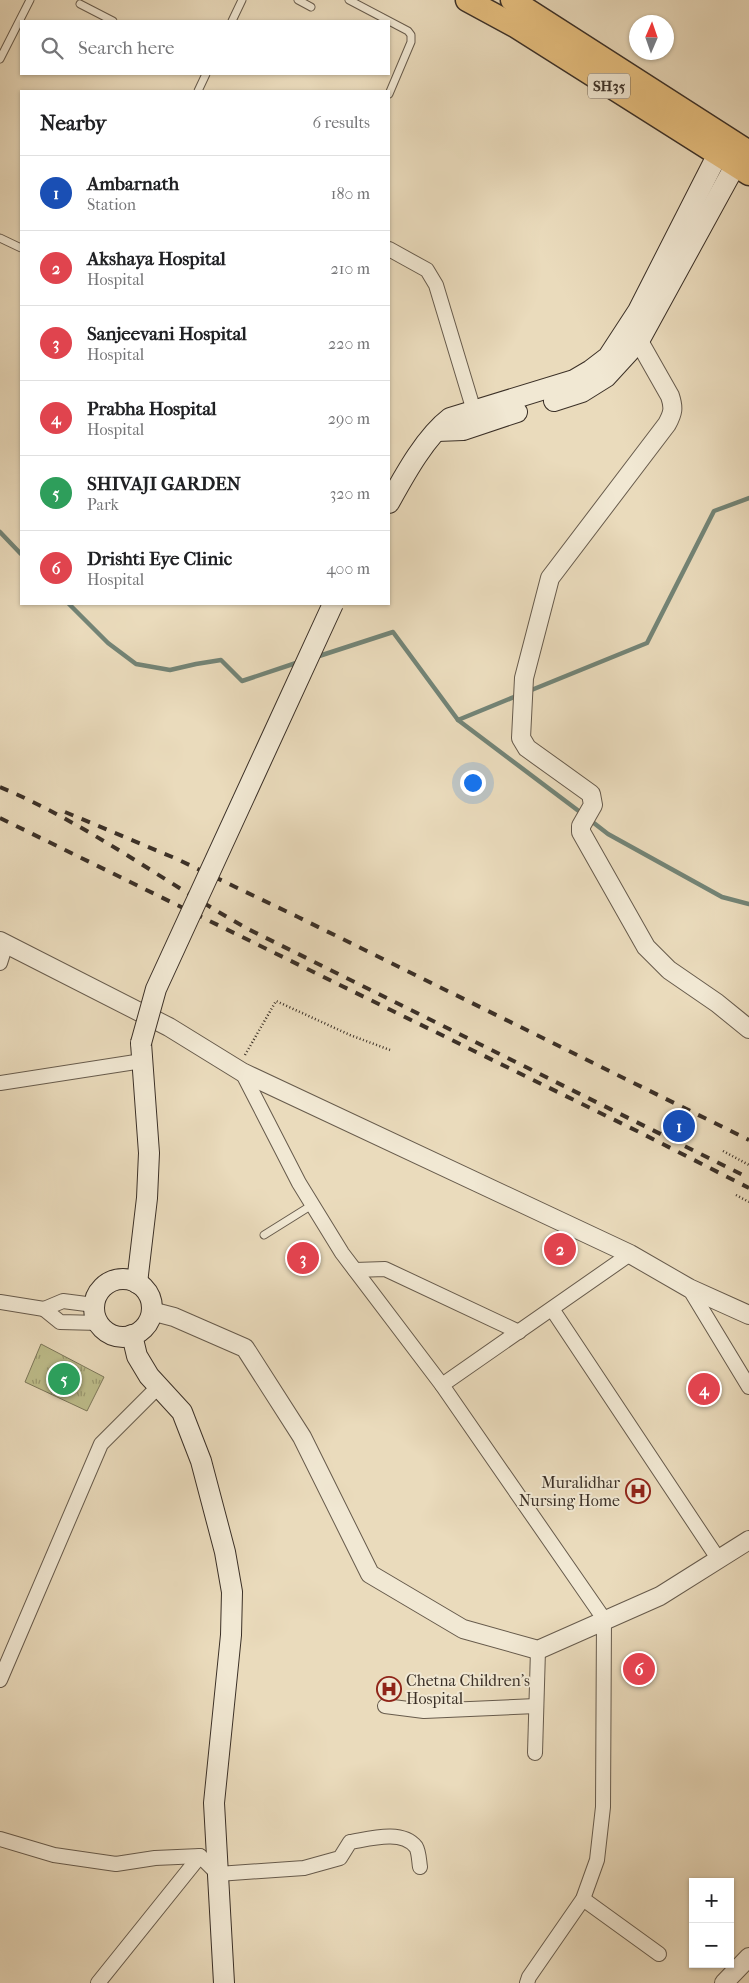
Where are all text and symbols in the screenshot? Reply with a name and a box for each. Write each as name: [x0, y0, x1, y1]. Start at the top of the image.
north arrow: [629, 15, 674, 60]
search box: [20, 20, 390, 75]
icon: search: [38, 34, 66, 62]
text: Search here: [78, 37, 174, 59]
road number: SH35: [588, 74, 630, 98]
text: Nearby: [40, 111, 106, 135]
text: 6 results: [312, 113, 370, 132]
text: Ambarnath: [87, 173, 179, 195]
text: 1: [53, 184, 59, 203]
text: 180 m: [331, 184, 370, 203]
text: Station: [87, 195, 136, 214]
text: Akshaya Hospital: [87, 248, 226, 270]
text: 2: [52, 259, 60, 278]
text: 210 m: [331, 259, 370, 278]
text: Hospital: [87, 270, 144, 289]
text: Sanjeevani Hospital: [87, 323, 247, 345]
text: 3: [53, 334, 59, 353]
text: 220 m: [328, 334, 370, 353]
text: Hospital: [87, 345, 144, 364]
text: Prabha Hospital: [87, 398, 217, 420]
text: 4: [51, 409, 61, 428]
text: 290 m: [328, 409, 370, 428]
text: Hospital: [87, 420, 144, 439]
text: SHIVAJI GARDEN: [87, 473, 241, 495]
text: 5: [53, 484, 59, 503]
text: 320 m: [330, 484, 370, 503]
text: Park: [87, 495, 119, 514]
text: Drishti Eye Clinic: [87, 548, 232, 570]
text: 6: [52, 559, 60, 578]
text: 400 m: [326, 559, 370, 578]
text: Hospital: [87, 570, 144, 589]
your location: [460, 770, 486, 796]
pin: 1: [663, 1107, 695, 1145]
pin: 2: [544, 1230, 576, 1268]
pin: 3: [287, 1239, 319, 1277]
pin: 5: [48, 1360, 80, 1398]
pin: 4: [688, 1370, 720, 1408]
place label: Muralidhar Nursing Home: [519, 1473, 620, 1510]
hospital icon: Muralidhar Nursing Home: [625, 1478, 651, 1504]
pin: 6: [623, 1650, 655, 1688]
place label: Chetna Children's Hospital: [406, 1671, 530, 1708]
hospital icon: Chetna Children's Hospital: [376, 1676, 402, 1702]
map controls: [689, 1878, 734, 1968]
button: +: [689, 1878, 734, 1923]
button: −: [689, 1923, 734, 1968]

